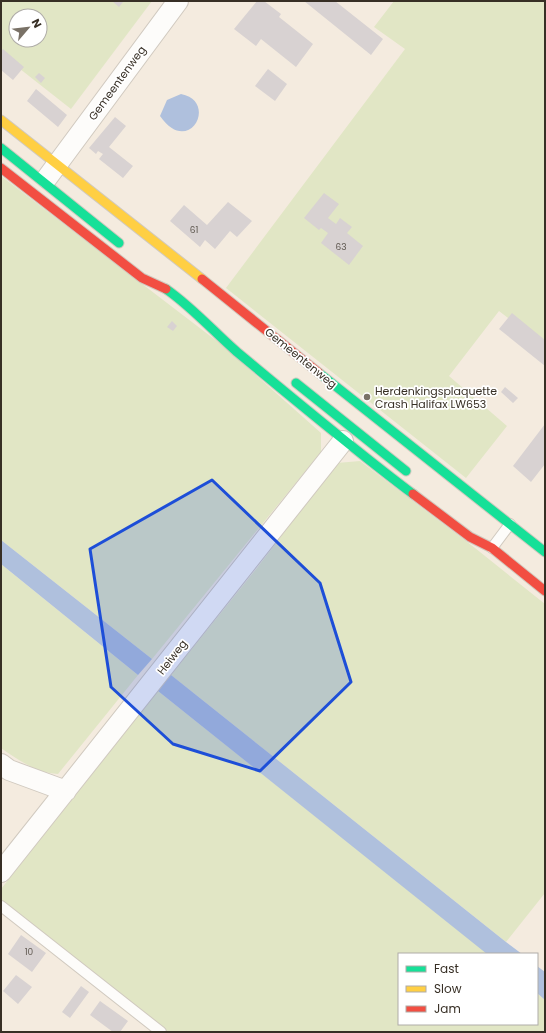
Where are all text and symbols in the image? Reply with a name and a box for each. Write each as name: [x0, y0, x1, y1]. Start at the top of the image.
north arrow: [8, 8, 48, 48]
text: N: [28, 16, 46, 31]
street label: Gemeentenweg: [85, 42, 149, 124]
house number: 61: [190, 224, 198, 236]
house number: 63: [335, 241, 347, 253]
street label: Gemeentenweg: [262, 324, 340, 392]
place label: Herdenkingsplaquette Crash Halifax LW653: [375, 383, 497, 412]
marker: Herdenkingsplaquette Crash Halifax LW653: [362, 392, 372, 402]
street label: Heiweg: [153, 636, 191, 678]
house number: 10: [25, 946, 34, 958]
legend: [398, 953, 538, 1025]
text: Fast: [434, 960, 459, 977]
text: Slow: [434, 980, 462, 997]
text: Jam: [434, 1000, 461, 1017]

